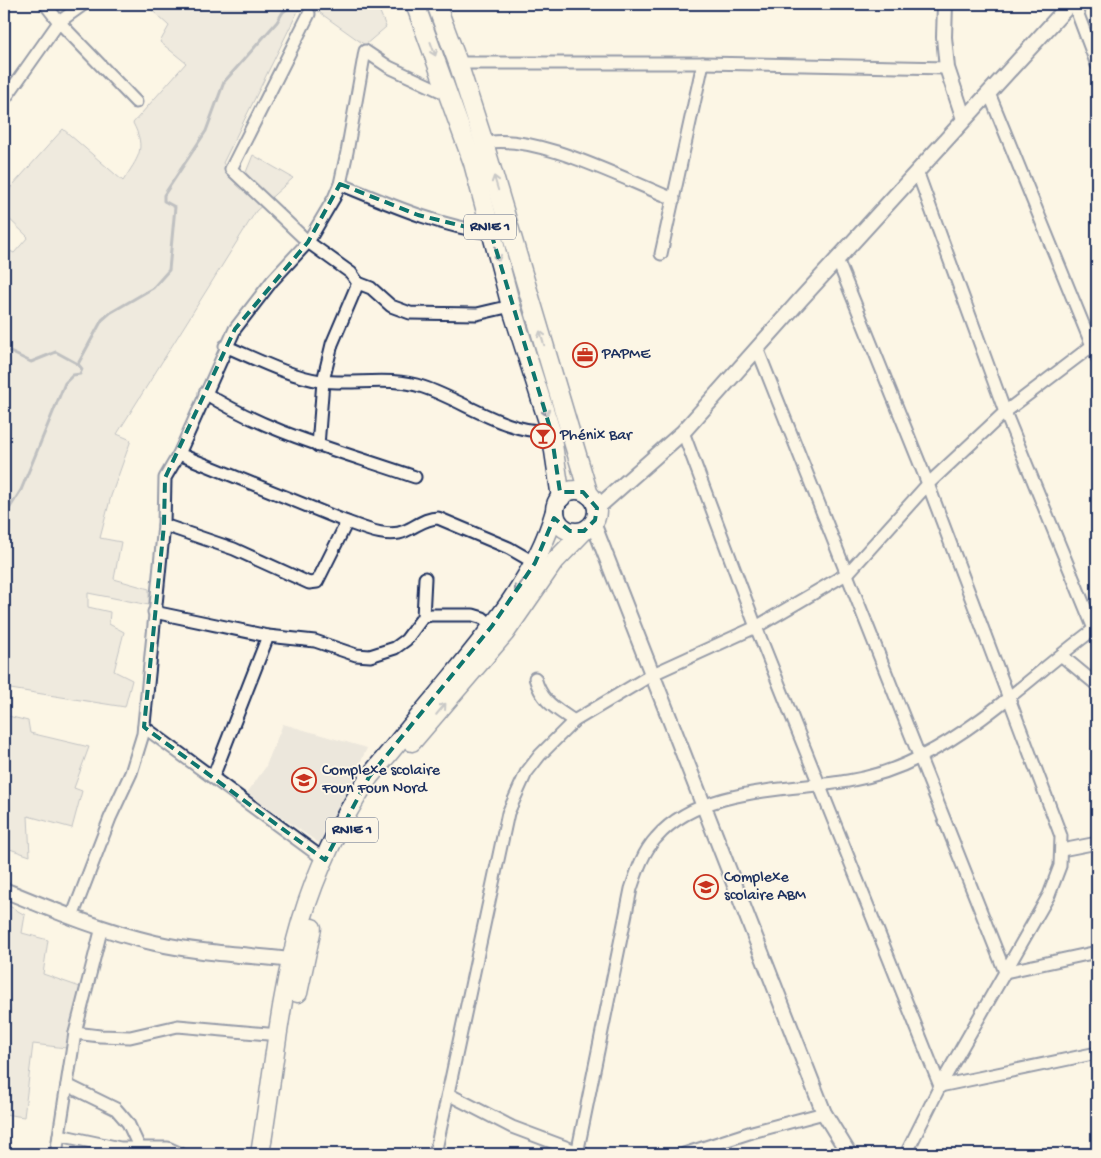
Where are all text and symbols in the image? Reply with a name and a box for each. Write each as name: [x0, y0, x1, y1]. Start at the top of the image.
one-way arrow: [429, 41, 438, 56]
one-way arrow: [491, 175, 500, 191]
road number: RNIE 1: [464, 214, 516, 240]
one-way arrow: [493, 246, 502, 262]
one-way arrow: [536, 331, 546, 347]
office icon: PAPME: [572, 342, 598, 368]
place label: PAPME: [601, 346, 651, 365]
one-way arrow: [540, 401, 550, 417]
bar icon: Phénix Bar: [530, 423, 556, 449]
place label: Phénix Bar: [559, 427, 633, 446]
one-way arrow: [514, 579, 524, 593]
one-way arrow: [435, 703, 446, 716]
place label: Complexe scolaire Foun Foun Nord: [321, 762, 441, 799]
school or university icon: Complexe scolaire Foun Foun Nord: [291, 767, 317, 793]
road number: RNIE 1: [326, 818, 378, 842]
place label: Complexe scolaire ABM: [724, 869, 807, 906]
school or university icon: Complexe scolaire ABM: [693, 874, 719, 900]

